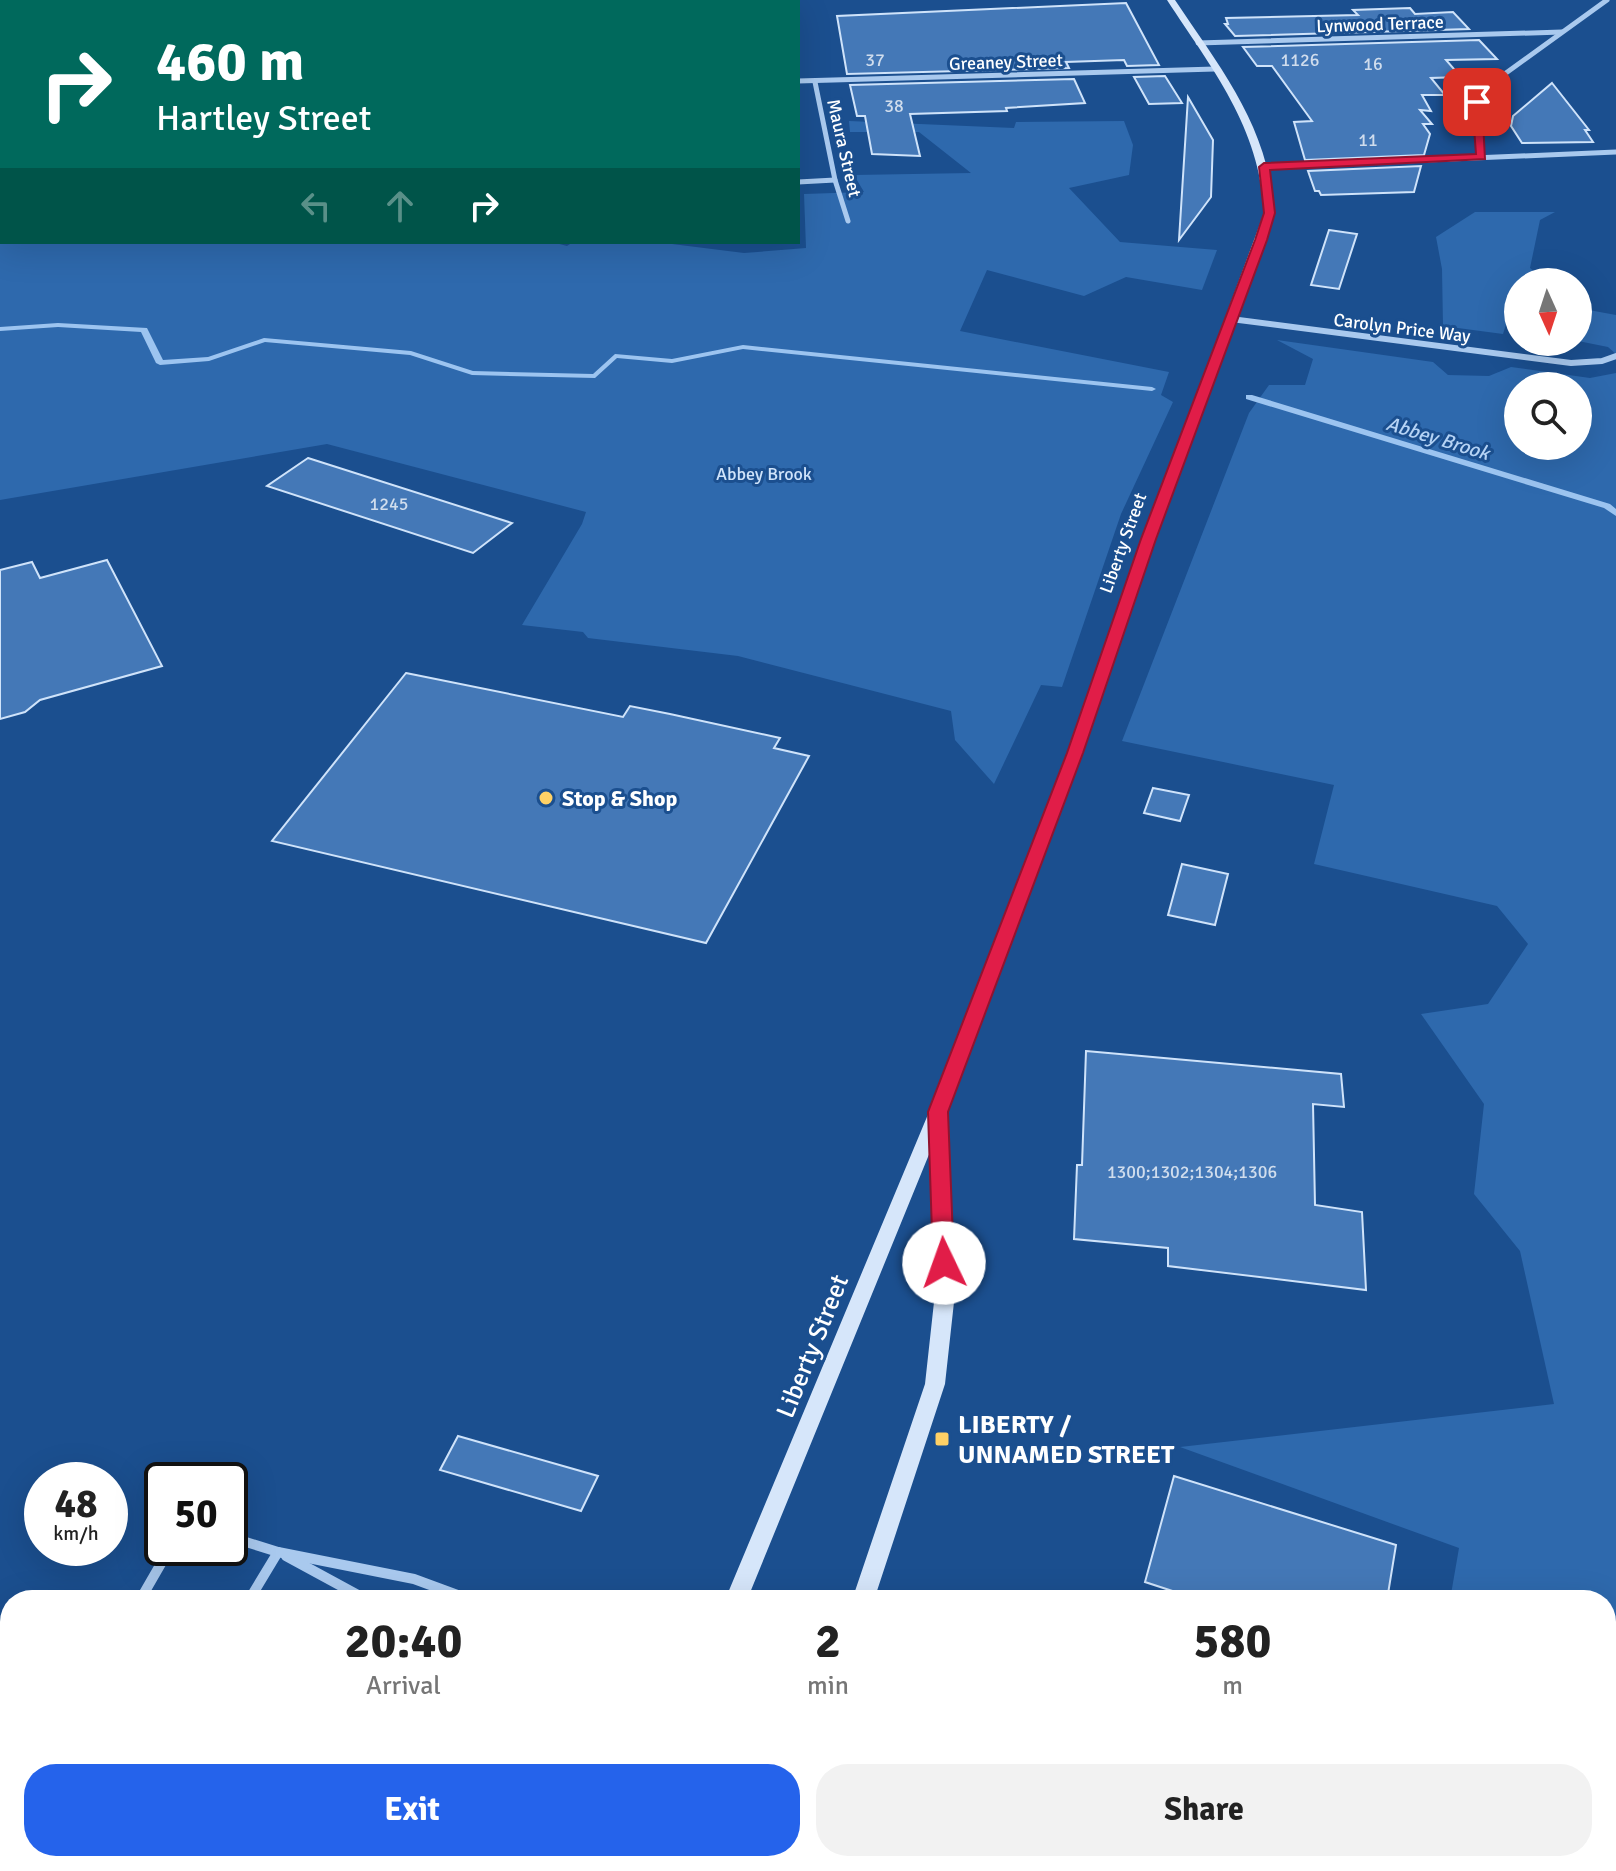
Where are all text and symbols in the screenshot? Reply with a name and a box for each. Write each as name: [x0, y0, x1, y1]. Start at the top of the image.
street label: Lynwood Terrace: [1316, 11, 1444, 37]
text: 460 m: [156, 27, 304, 96]
icon: right: [24, 32, 128, 136]
house number: 37: [865, 49, 885, 71]
street label: Greaney Street: [949, 49, 1063, 75]
house number: 1126: [1281, 49, 1319, 71]
house number: 16: [1363, 53, 1383, 75]
pin: [1443, 68, 1511, 136]
icon: arrive: [1455, 80, 1499, 124]
house number: 38: [884, 95, 904, 117]
text: Hartley Street: [156, 96, 371, 141]
street label: Maura Street: [822, 97, 866, 199]
house number: 11: [1358, 129, 1378, 151]
icon: left: [294, 184, 338, 228]
icon: ahead: [378, 184, 422, 228]
icon: right: [462, 184, 506, 228]
north arrow: [1504, 268, 1592, 356]
map controls: [1504, 268, 1592, 460]
street label: Carolyn Price Way: [1332, 309, 1472, 347]
button: search: [1504, 372, 1592, 460]
water label: Abbey Brook: [1383, 411, 1494, 467]
park label: Abbey Brook: [716, 463, 812, 485]
street label: Liberty Street: [1095, 490, 1151, 596]
house number: 1245: [370, 493, 408, 515]
place label: Stop & Shop: [562, 785, 677, 812]
marker: Stop & Shop: [537, 789, 555, 807]
house number: 1300;1302;1304;1306: [1107, 1161, 1277, 1183]
position arrow: [902, 1221, 986, 1305]
street label: Liberty Street: [770, 1270, 856, 1423]
place label: LIBERTY / UNNAMED STREET: [958, 1409, 1175, 1471]
marker: LIBERTY / UNNAMED STREET: [933, 1430, 951, 1448]
speed limit sign: 50: [144, 1462, 248, 1566]
text: 48: [54, 1479, 98, 1529]
text: km/h: [53, 1521, 99, 1546]
text: 20:40: [345, 1612, 462, 1671]
text: 2: [815, 1612, 841, 1671]
text: 580: [1194, 1612, 1271, 1671]
text: Arrival: [366, 1670, 441, 1702]
text: min: [807, 1670, 849, 1702]
text: m: [1222, 1670, 1243, 1702]
button: Exit: [24, 1764, 800, 1856]
button: Share: [816, 1764, 1592, 1856]

